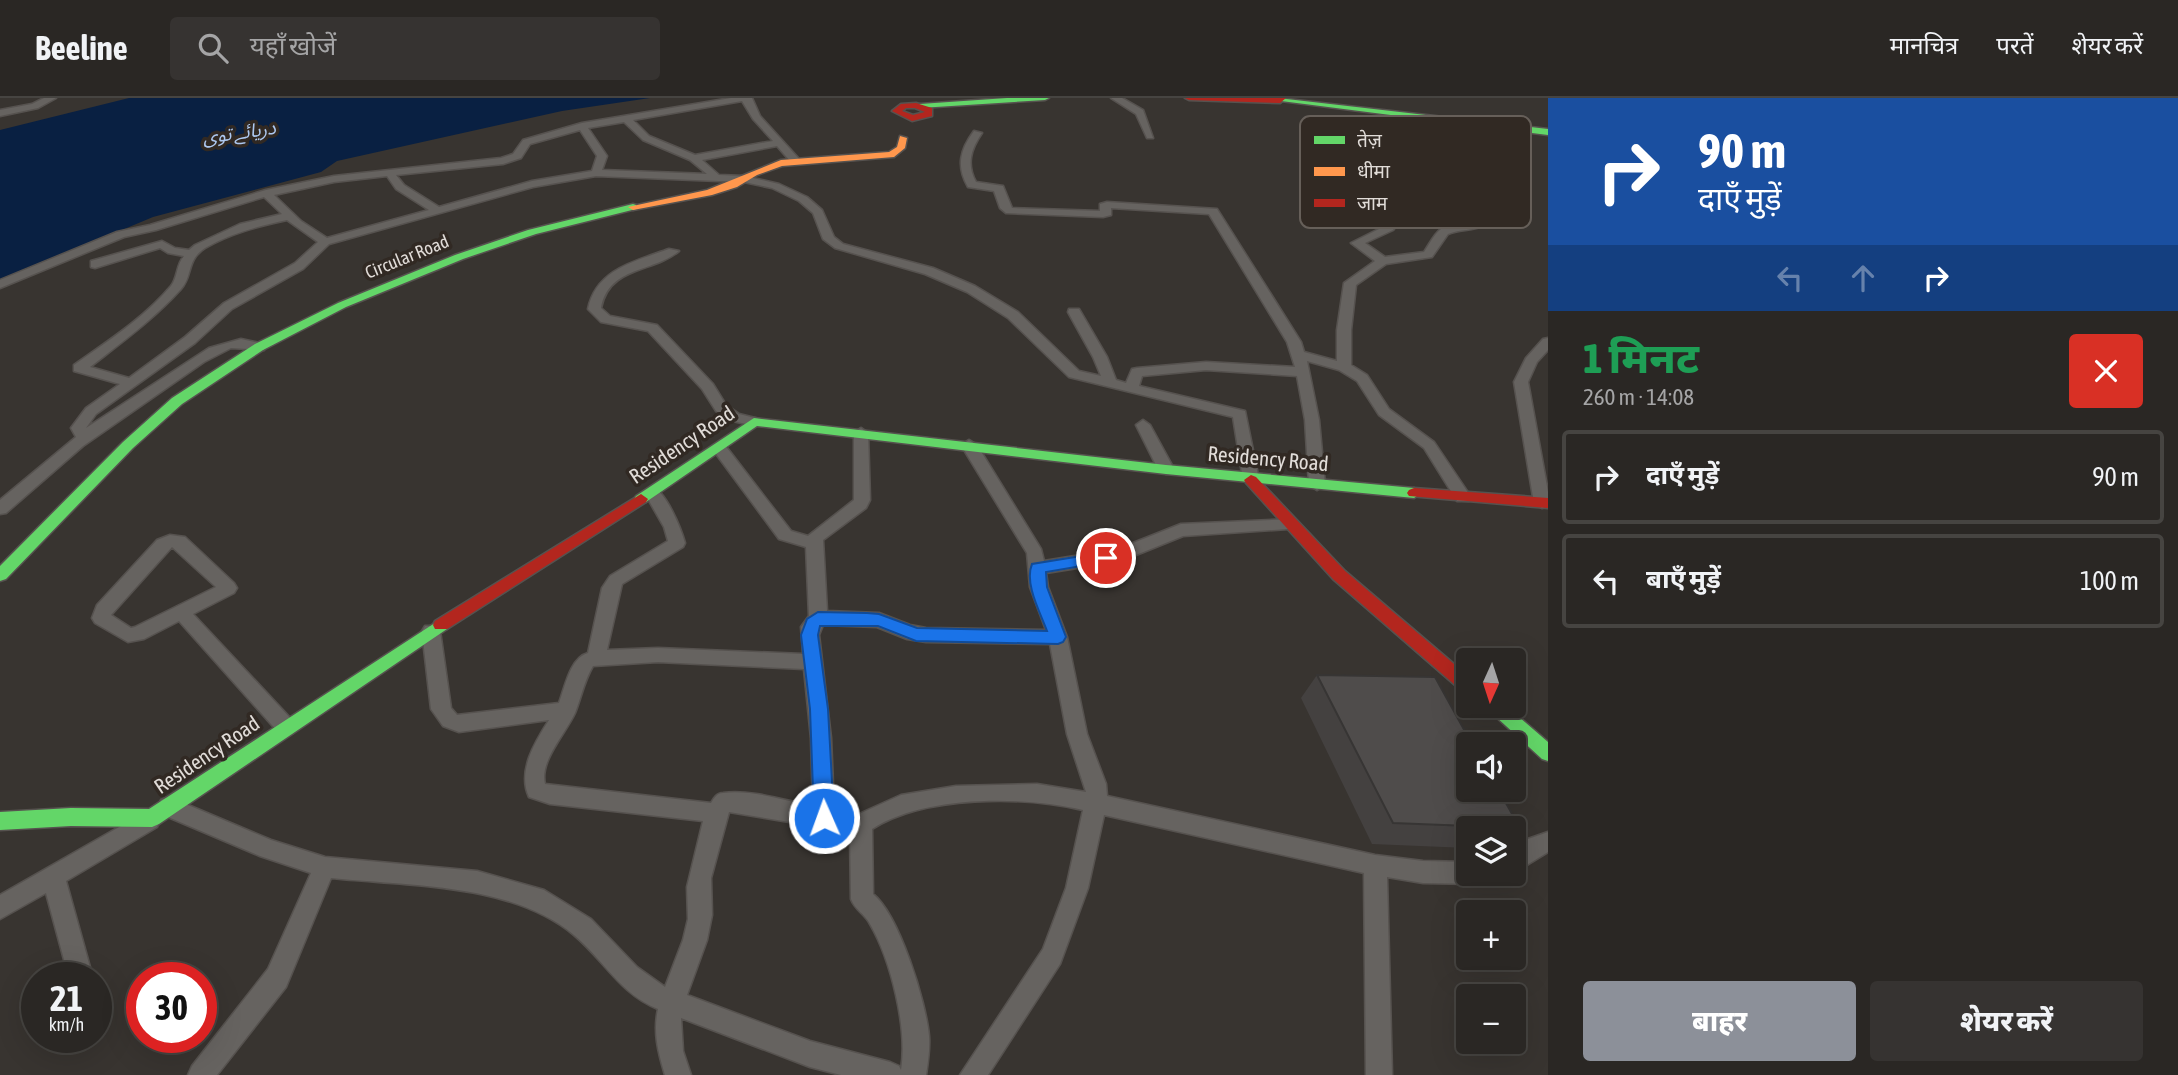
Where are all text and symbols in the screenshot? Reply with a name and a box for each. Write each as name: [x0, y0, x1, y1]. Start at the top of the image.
search box: [170, 17, 660, 80]
text: Beeline: [35, 29, 128, 67]
icon: search: [194, 29, 232, 67]
text: यहाँ खोजें: [250, 31, 336, 61]
text: मानचित्र: [1890, 32, 1958, 59]
text: परतें: [1996, 32, 2033, 59]
text: शेयर करें: [2071, 32, 2143, 59]
water label: دریائے توی: [201, 116, 278, 150]
legend: [1300, 116, 1531, 228]
text: 90 m: [1698, 122, 1786, 178]
icon: right: [1583, 126, 1674, 217]
text: तेज़: [1357, 129, 1383, 151]
text: धीमा: [1357, 160, 1391, 182]
text: दाएँ मुड़ें: [1698, 180, 1782, 217]
text: जाम: [1357, 192, 1388, 214]
street label: Circular Road: [362, 230, 452, 283]
icon: left: [1771, 259, 1809, 297]
icon: ahead: [1844, 259, 1882, 297]
icon: right: [1917, 259, 1955, 297]
text: 1 मिनट: [1583, 334, 1699, 382]
button: close: [2069, 334, 2143, 408]
text: 260 m · 14:08: [1583, 384, 1694, 410]
street label: Residency Road: [624, 400, 738, 488]
street label: Residency Road: [1207, 441, 1330, 475]
icon: right: [1587, 458, 1625, 496]
text: दाएँ मुड़ें: [1646, 460, 1719, 490]
text: 90 m: [2092, 462, 2139, 492]
pin: [1076, 528, 1136, 588]
icon: arrive: [1087, 539, 1125, 577]
icon: left: [1587, 562, 1625, 600]
text: बाएँ मुड़ें: [1646, 564, 1721, 594]
text: 100 m: [2080, 566, 2139, 596]
north arrow: [1456, 648, 1526, 718]
map controls: [1456, 648, 1526, 1054]
street label: Residency Road: [149, 710, 263, 798]
button: sound: [1456, 732, 1526, 802]
position arrow: [787, 781, 861, 855]
button: layers: [1456, 816, 1526, 886]
button: +: [1456, 900, 1526, 970]
speed limit sign: 30: [126, 962, 217, 1053]
text: 21: [50, 978, 83, 1018]
button: बाहर: [1583, 981, 1856, 1061]
button: शेयर करें: [1870, 981, 2143, 1061]
button: −: [1456, 984, 1526, 1054]
text: km/h: [49, 1014, 84, 1035]

